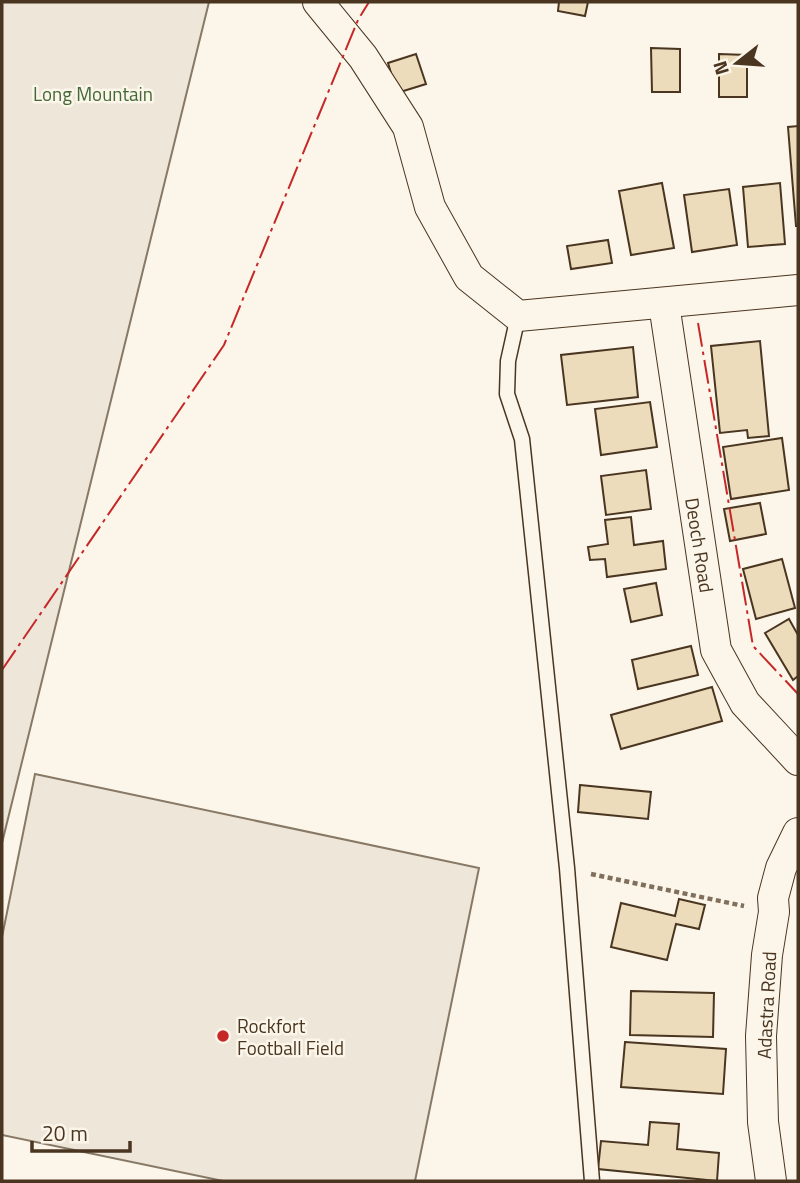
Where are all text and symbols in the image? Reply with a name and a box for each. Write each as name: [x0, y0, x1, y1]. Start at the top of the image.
north arrow: [702, 28, 772, 98]
text: N: [704, 58, 736, 79]
park label: Long Mountain: [33, 79, 153, 108]
street label: Deoch Road: [678, 495, 722, 595]
street label: Adastra Road: [749, 950, 783, 1060]
place label: Rockfort Football Field: [237, 1011, 344, 1062]
marker: Rockfort Football Field: [215, 1028, 231, 1044]
scale bar: [32, 1110, 130, 1154]
text: 20 m: [42, 1117, 88, 1149]

